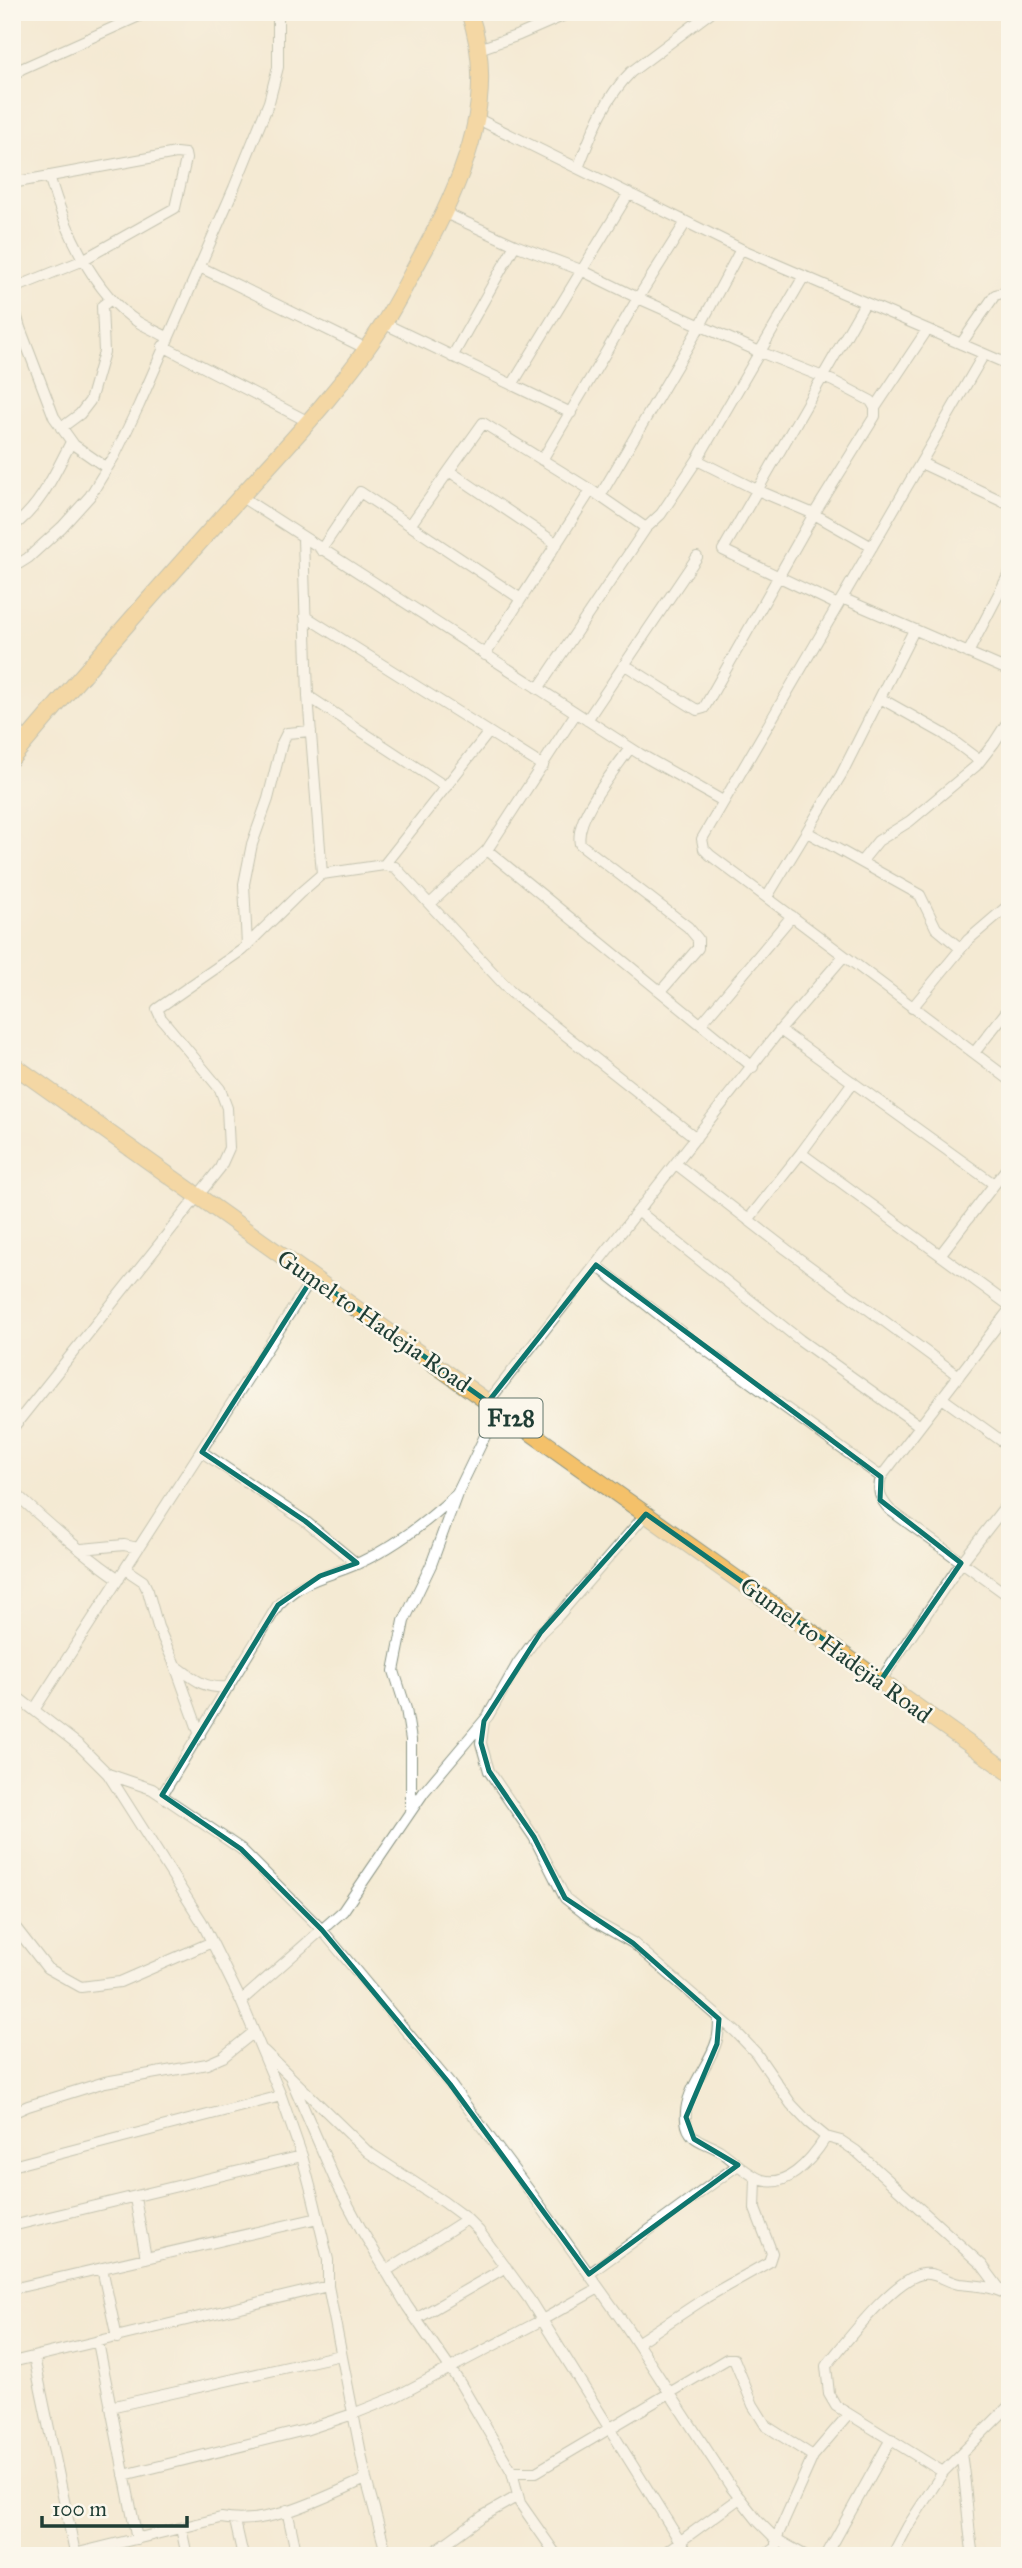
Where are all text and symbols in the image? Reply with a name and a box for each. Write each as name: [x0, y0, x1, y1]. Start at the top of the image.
street label: Gumel to Hadejia Road: [271, 1243, 477, 1399]
road number: F128: [480, 1399, 542, 1438]
street label: Gumel to Hadejia Road: [734, 1570, 938, 1730]
scale bar: [42, 2484, 187, 2528]
text: 100 m: [52, 2496, 107, 2522]

